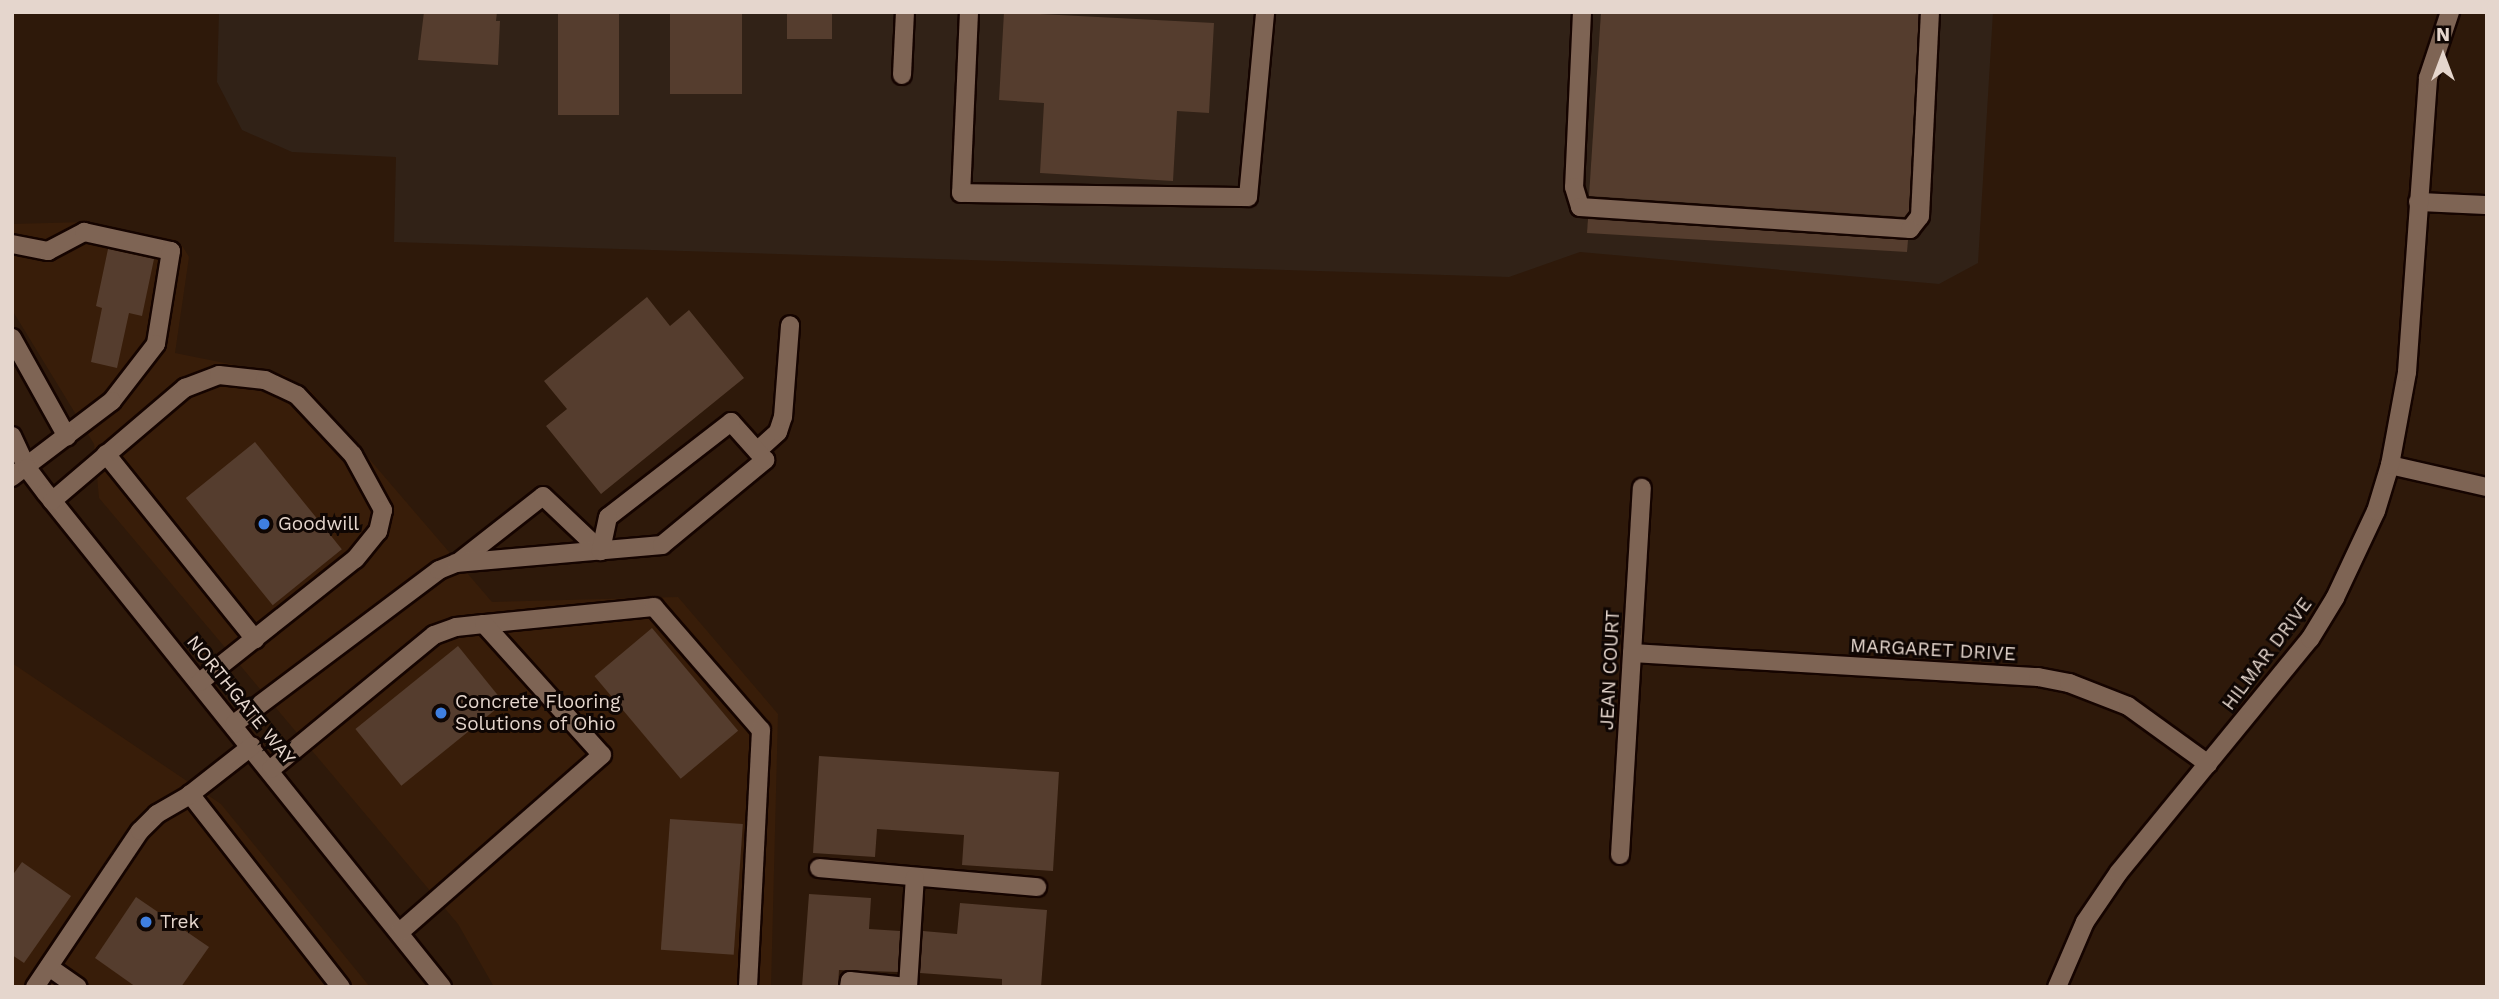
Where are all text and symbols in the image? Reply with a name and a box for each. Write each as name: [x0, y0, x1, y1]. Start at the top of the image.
north arrow: [2408, 21, 2478, 91]
text: N: [2436, 23, 2450, 46]
place label: Goodwill: [278, 513, 359, 535]
marker: Goodwill: [256, 516, 272, 532]
street label: HILMAR DRIVE: [2217, 593, 2317, 715]
street label: JEAN COURT: [1595, 609, 1625, 731]
street label: NORTHGATE WAY: [182, 631, 300, 769]
street label: MARGARET DRIVE: [1849, 634, 2017, 666]
place label: Concrete Flooring Solutions of Ohio: [455, 691, 620, 735]
marker: Concrete Flooring Solutions of Ohio: [433, 705, 449, 721]
place label: Trek: [160, 911, 199, 933]
marker: Trek: [138, 914, 154, 930]

